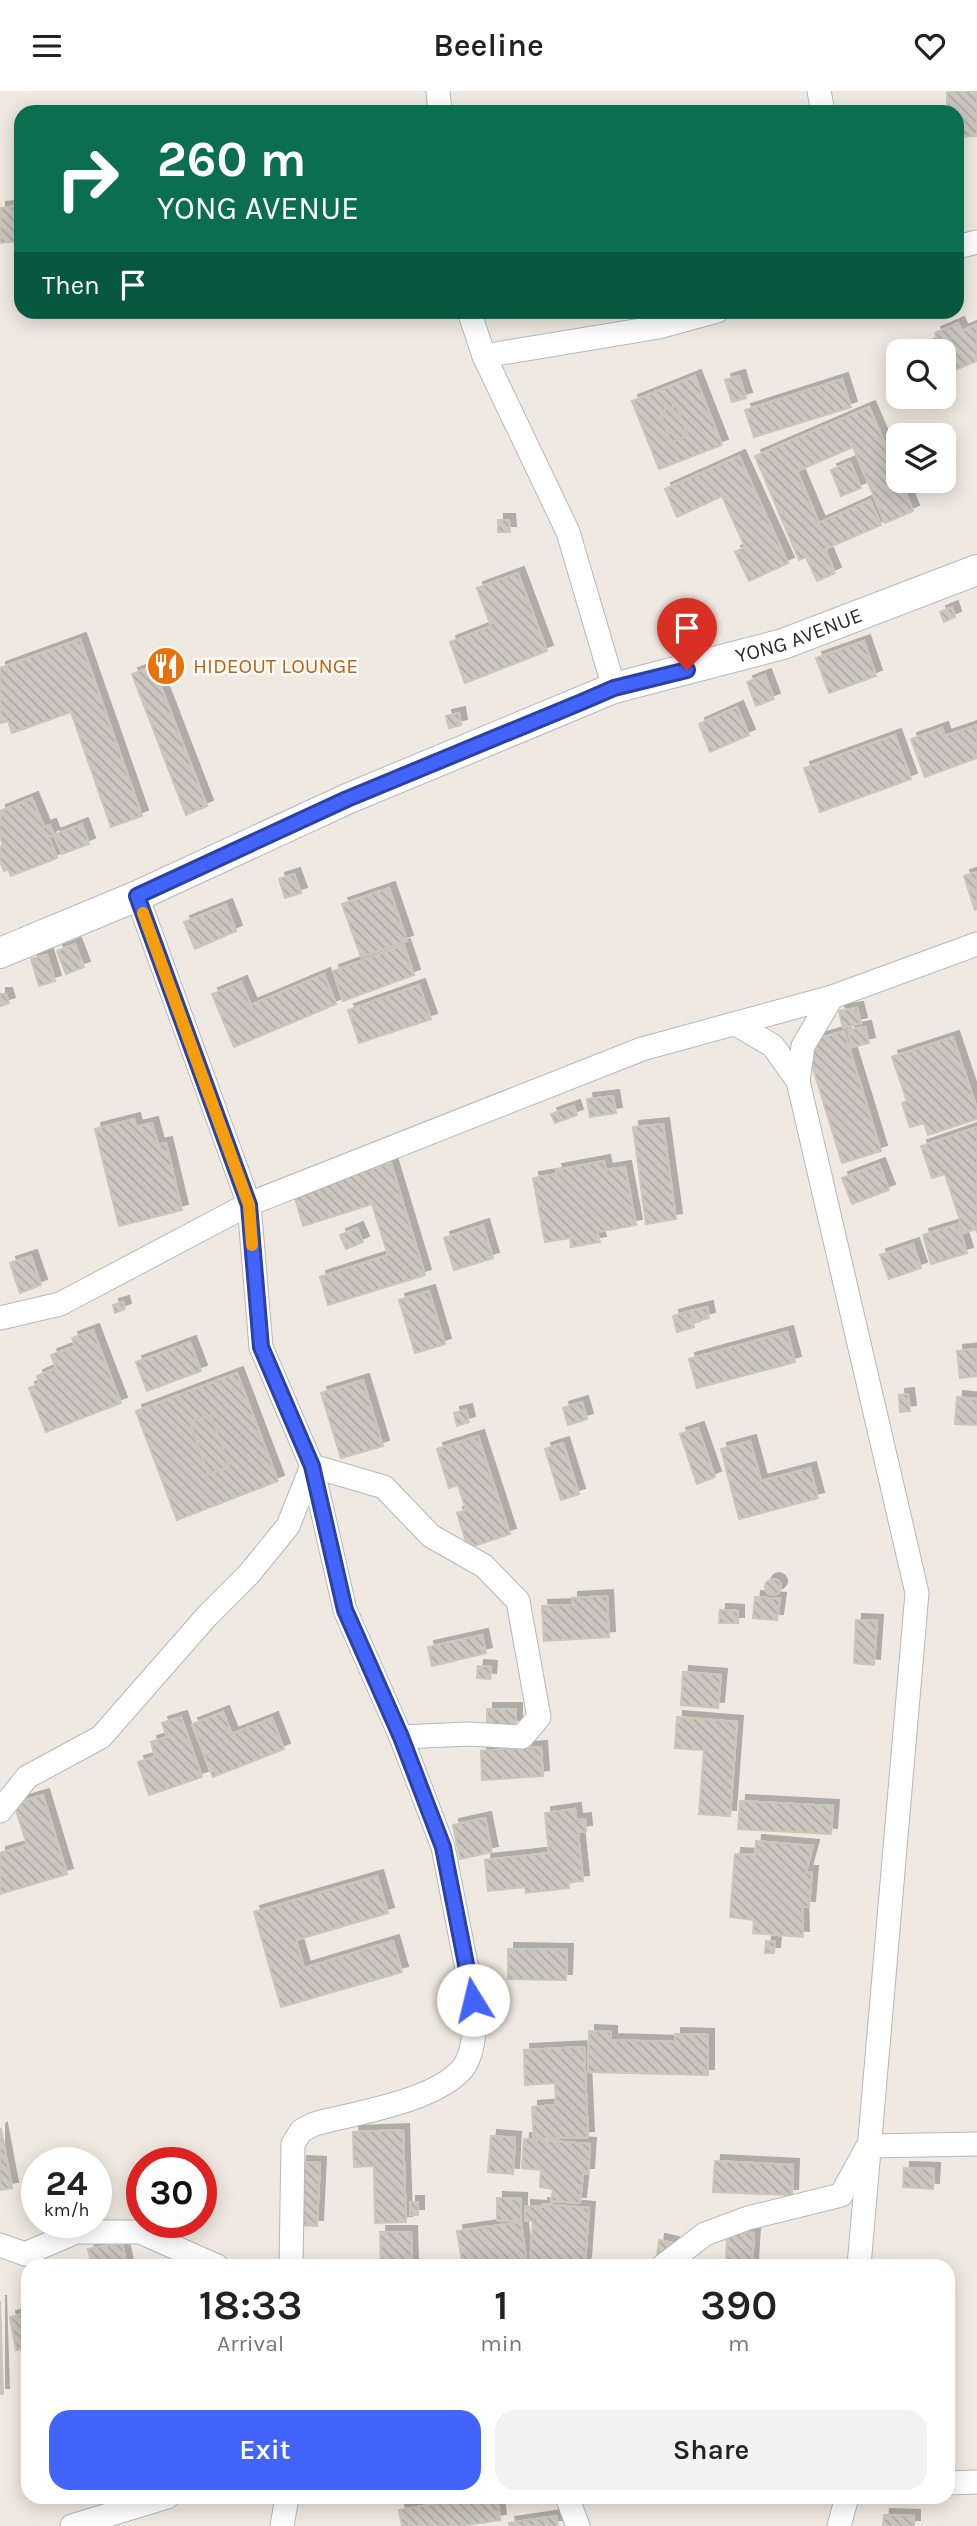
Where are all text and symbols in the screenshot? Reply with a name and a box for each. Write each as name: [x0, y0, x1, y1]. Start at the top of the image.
icon: menu: [28, 27, 66, 65]
text: Beeline: [433, 27, 544, 64]
icon: heart: [911, 27, 949, 65]
text: 260 m: [157, 131, 306, 188]
icon: right: [42, 133, 133, 224]
text: YONG AVENUE: [157, 190, 359, 227]
icon: arrive: [114, 266, 152, 304]
text: Then: [42, 270, 100, 301]
map controls: [886, 339, 956, 493]
button: search: [886, 339, 956, 409]
button: layers: [886, 423, 956, 493]
pin: [657, 598, 717, 670]
street label: YONG AVENUE: [733, 603, 866, 668]
icon: arrive: [668, 609, 706, 647]
restaurant icon: HIDEOUT LOUNGE: [145, 645, 187, 687]
place label: HIDEOUT LOUNGE: [193, 654, 358, 678]
position arrow: [436, 1963, 510, 2037]
speed limit sign: 30: [126, 2147, 217, 2238]
text: 24: [46, 2163, 88, 2204]
text: km/h: [44, 2199, 89, 2221]
text: 18:33: [199, 2280, 303, 2330]
text: 1: [494, 2280, 509, 2330]
text: 390: [700, 2280, 777, 2330]
text: Arrival: [217, 2330, 284, 2357]
text: min: [480, 2330, 522, 2357]
text: m: [728, 2330, 750, 2357]
button: Exit: [49, 2410, 481, 2490]
button: Share: [495, 2410, 927, 2490]

